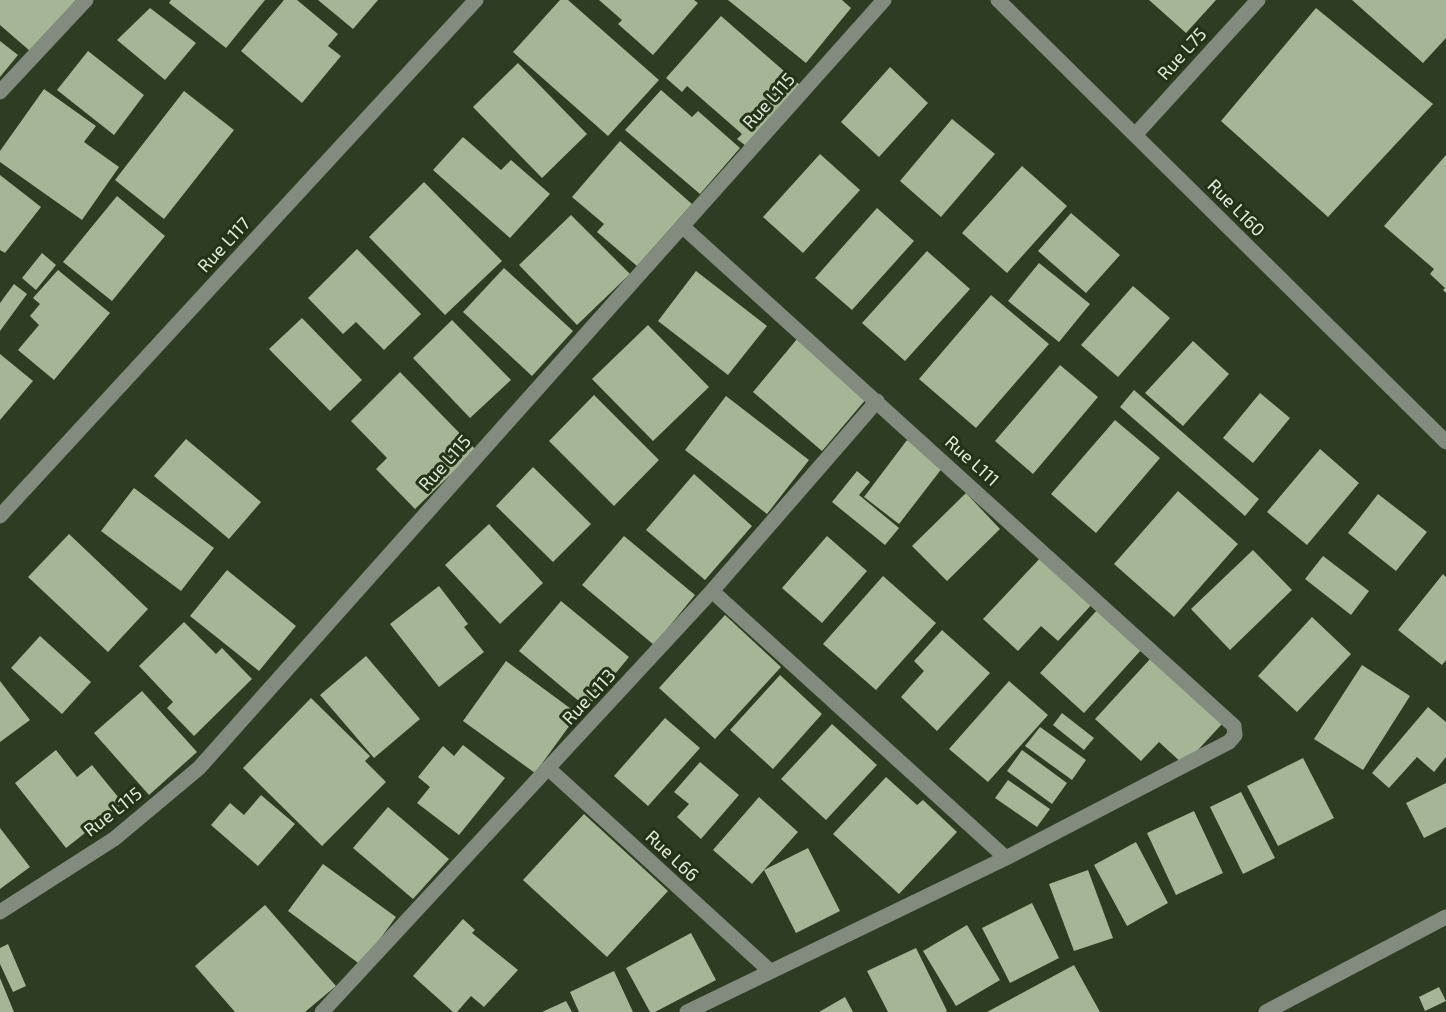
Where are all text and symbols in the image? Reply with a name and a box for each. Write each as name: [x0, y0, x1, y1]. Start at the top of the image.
street label: Rue L75: [1153, 24, 1211, 84]
street label: Rue L115: [738, 69, 800, 133]
street label: Rue L160: [1203, 175, 1269, 241]
street label: Rue L117: [193, 213, 255, 277]
street label: Rue L115: [414, 431, 476, 495]
street label: Rue L111: [941, 431, 1003, 491]
street label: Rue L113: [558, 665, 620, 729]
street label: Rue L115: [80, 783, 146, 841]
street label: Rue L66: [641, 826, 703, 886]

